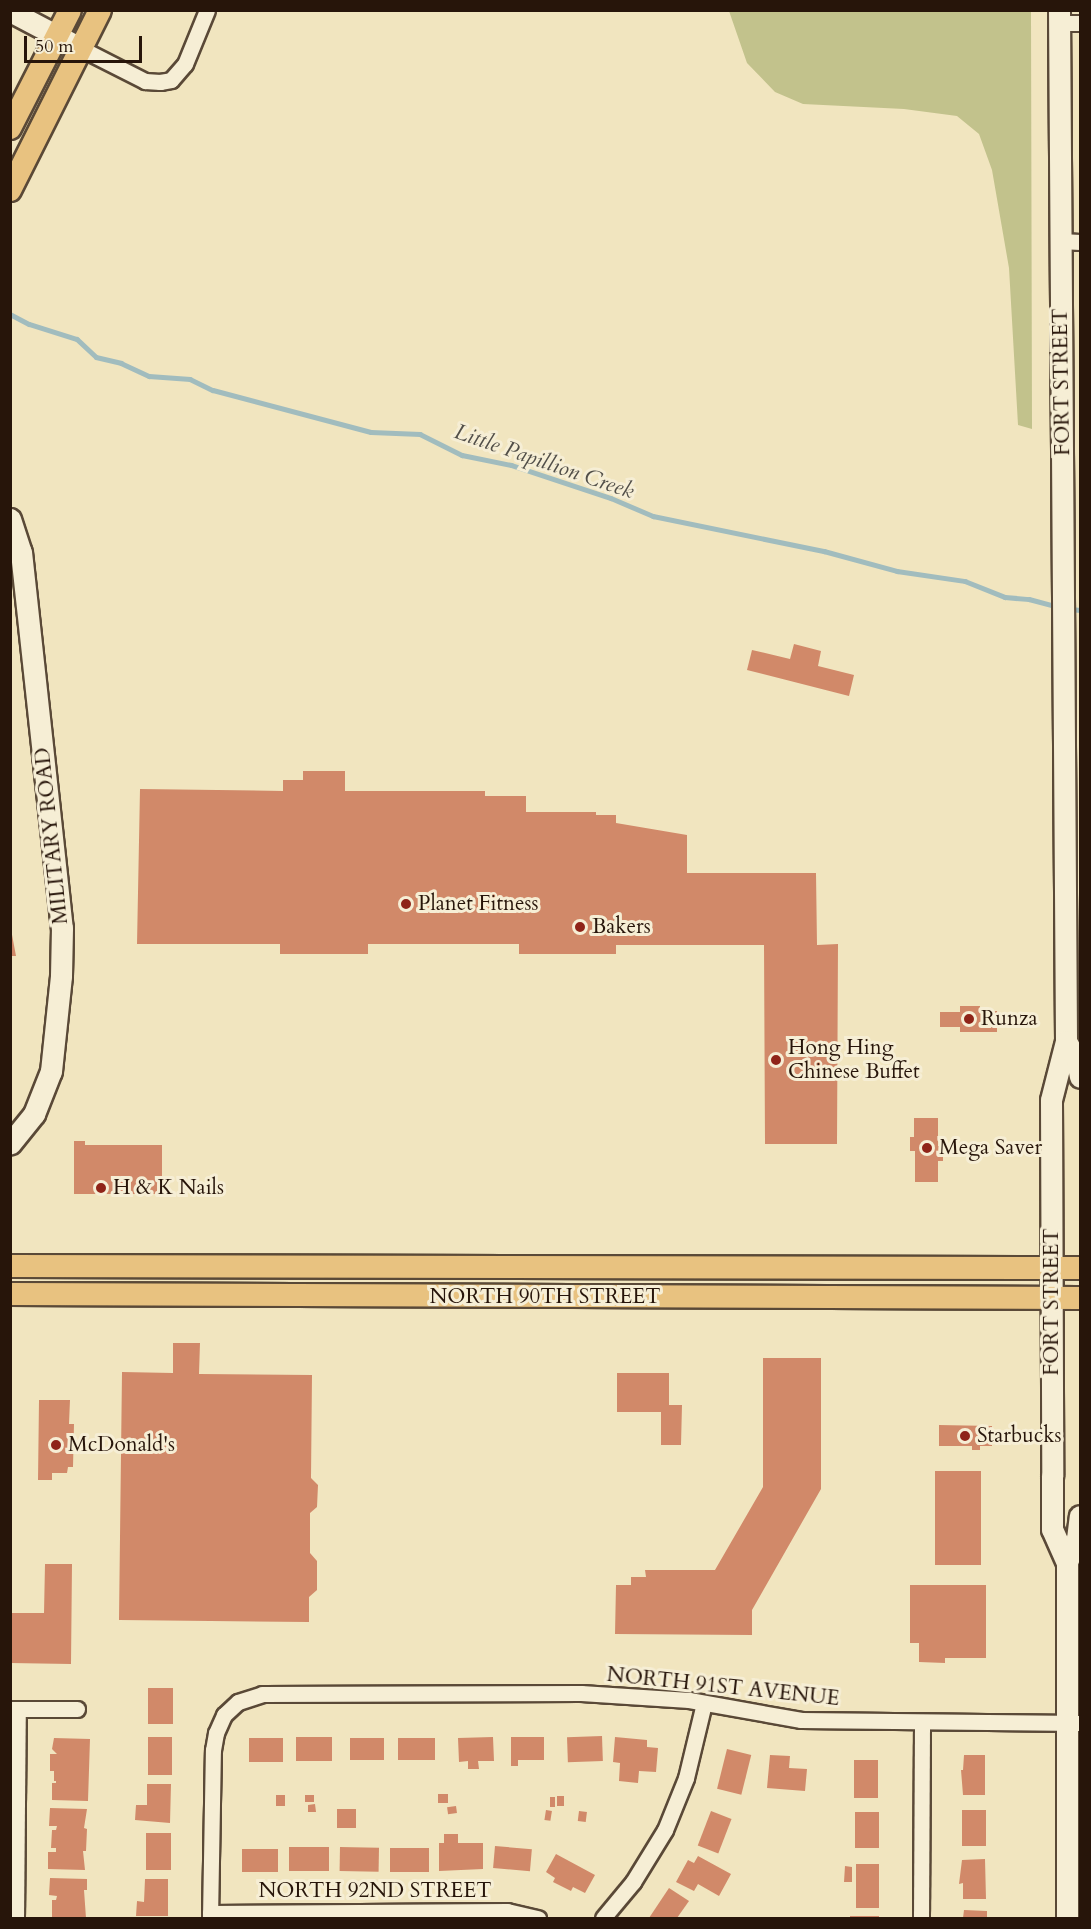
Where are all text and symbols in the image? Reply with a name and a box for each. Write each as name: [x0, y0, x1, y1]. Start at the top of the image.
scale bar: [27, 24, 146, 62]
text: 50 m: [35, 34, 74, 59]
street label: FORT STREET: [1048, 308, 1076, 456]
water label: Little Papillion Creek: [451, 419, 637, 505]
street label: MILITARY ROAD: [30, 746, 74, 926]
place label: Planet Fitness: [418, 891, 539, 917]
marker: Planet Fitness: [399, 897, 413, 911]
place label: Bakers: [592, 914, 651, 940]
marker: Bakers: [573, 920, 587, 934]
place label: Runza: [981, 1006, 1037, 1032]
marker: Runza: [962, 1012, 976, 1026]
place label: Hong Hing Chinese Buffet: [788, 1035, 920, 1085]
marker: Hong Hing Chinese Buffet: [769, 1053, 783, 1067]
place label: Mega Saver: [939, 1135, 1042, 1161]
marker: Mega Saver: [920, 1141, 934, 1155]
place label: H & K Nails: [113, 1175, 224, 1201]
marker: H & K Nails: [94, 1181, 108, 1195]
street label: FORT STREET: [1039, 1228, 1065, 1376]
street label: NORTH 90TH STREET: [429, 1284, 661, 1310]
place label: Starbucks: [977, 1423, 1062, 1449]
marker: Starbucks: [958, 1429, 972, 1443]
place label: McDonald's: [68, 1432, 175, 1458]
marker: McDonald's: [49, 1438, 63, 1452]
street label: NORTH 91ST AVENUE: [606, 1662, 840, 1712]
street label: NORTH 92ND STREET: [258, 1878, 492, 1904]

